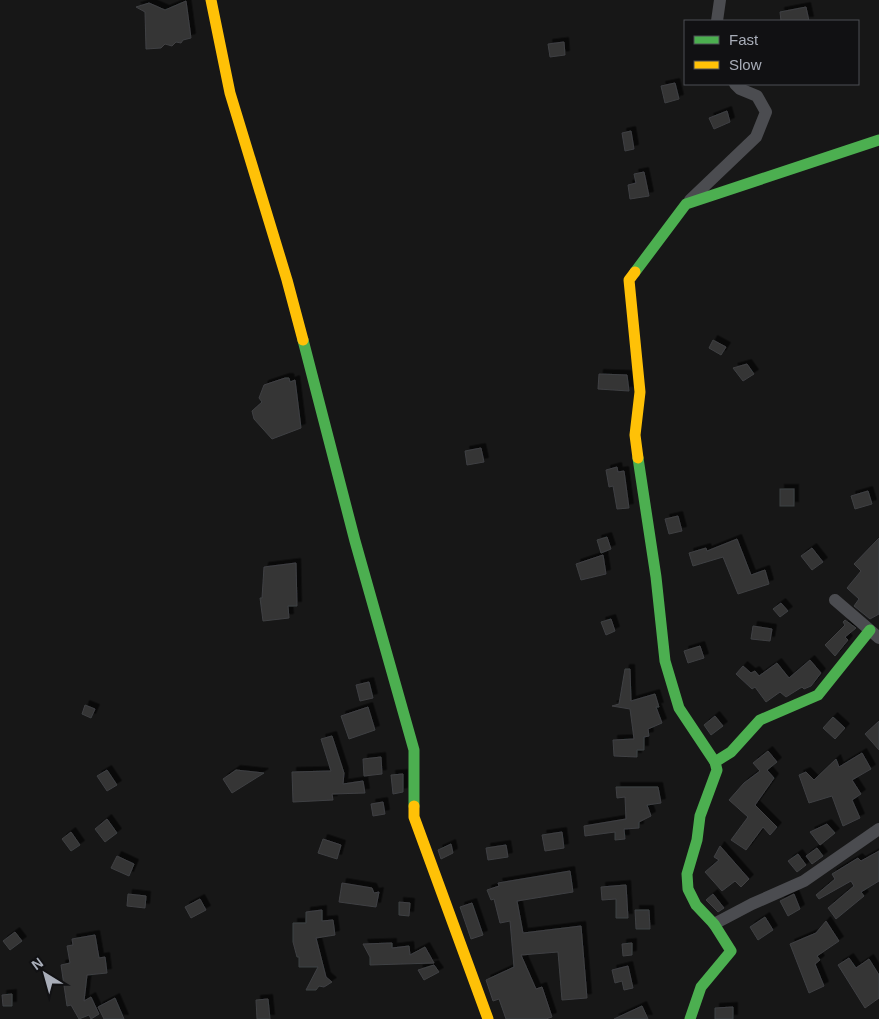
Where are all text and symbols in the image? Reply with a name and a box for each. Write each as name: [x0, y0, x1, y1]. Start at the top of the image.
legend: [684, 20, 859, 85]
text: Fast: [729, 31, 759, 48]
text: Slow: [729, 56, 762, 73]
north arrow: [20, 949, 70, 999]
text: N: [28, 954, 46, 973]

